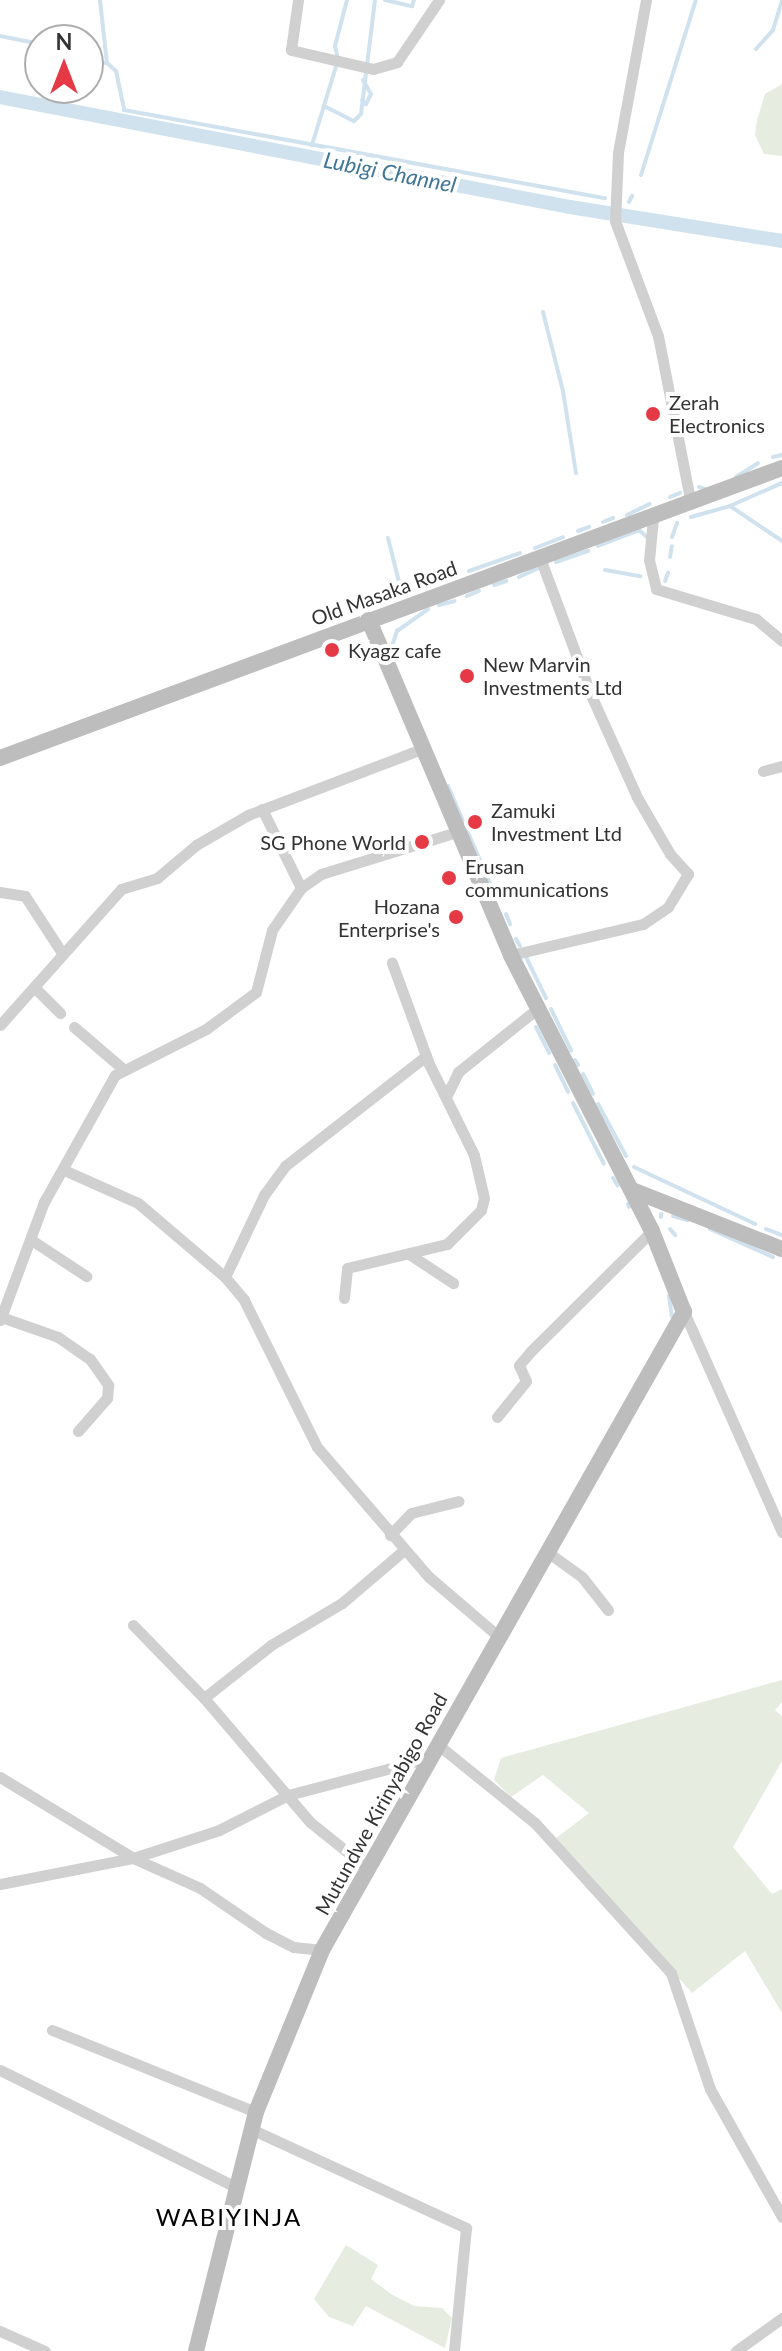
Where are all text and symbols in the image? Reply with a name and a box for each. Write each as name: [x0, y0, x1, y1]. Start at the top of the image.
north arrow: [24, 24, 104, 104]
text: N: [56, 28, 72, 55]
water label: Lubigi Channel: [321, 146, 459, 198]
place label: Zerah Electronics: [669, 390, 765, 437]
marker: Zerah Electronics: [644, 405, 662, 423]
street label: Old Masaka Road: [308, 556, 460, 630]
place label: Kyagz cafe: [348, 638, 441, 662]
marker: Kyagz cafe: [323, 641, 341, 659]
place label: New Marvin Investments Ltd: [483, 652, 623, 699]
marker: New Marvin Investments Ltd: [458, 667, 476, 685]
place label: Zamuki Investment Ltd: [491, 798, 622, 845]
marker: Zamuki Investment Ltd: [466, 813, 484, 831]
place label: SG Phone World: [260, 830, 406, 854]
marker: SG Phone World: [413, 833, 431, 851]
place label: Erusan communications: [465, 854, 609, 901]
marker: Erusan communications: [440, 869, 458, 887]
place label: Hozana Enterprise's: [338, 894, 440, 941]
marker: Hozana Enterprise's: [447, 908, 465, 926]
street label: Mutundwe Kirinyabigo Road: [310, 1689, 452, 1919]
district label: WABIYINJA: [156, 2203, 302, 2231]

